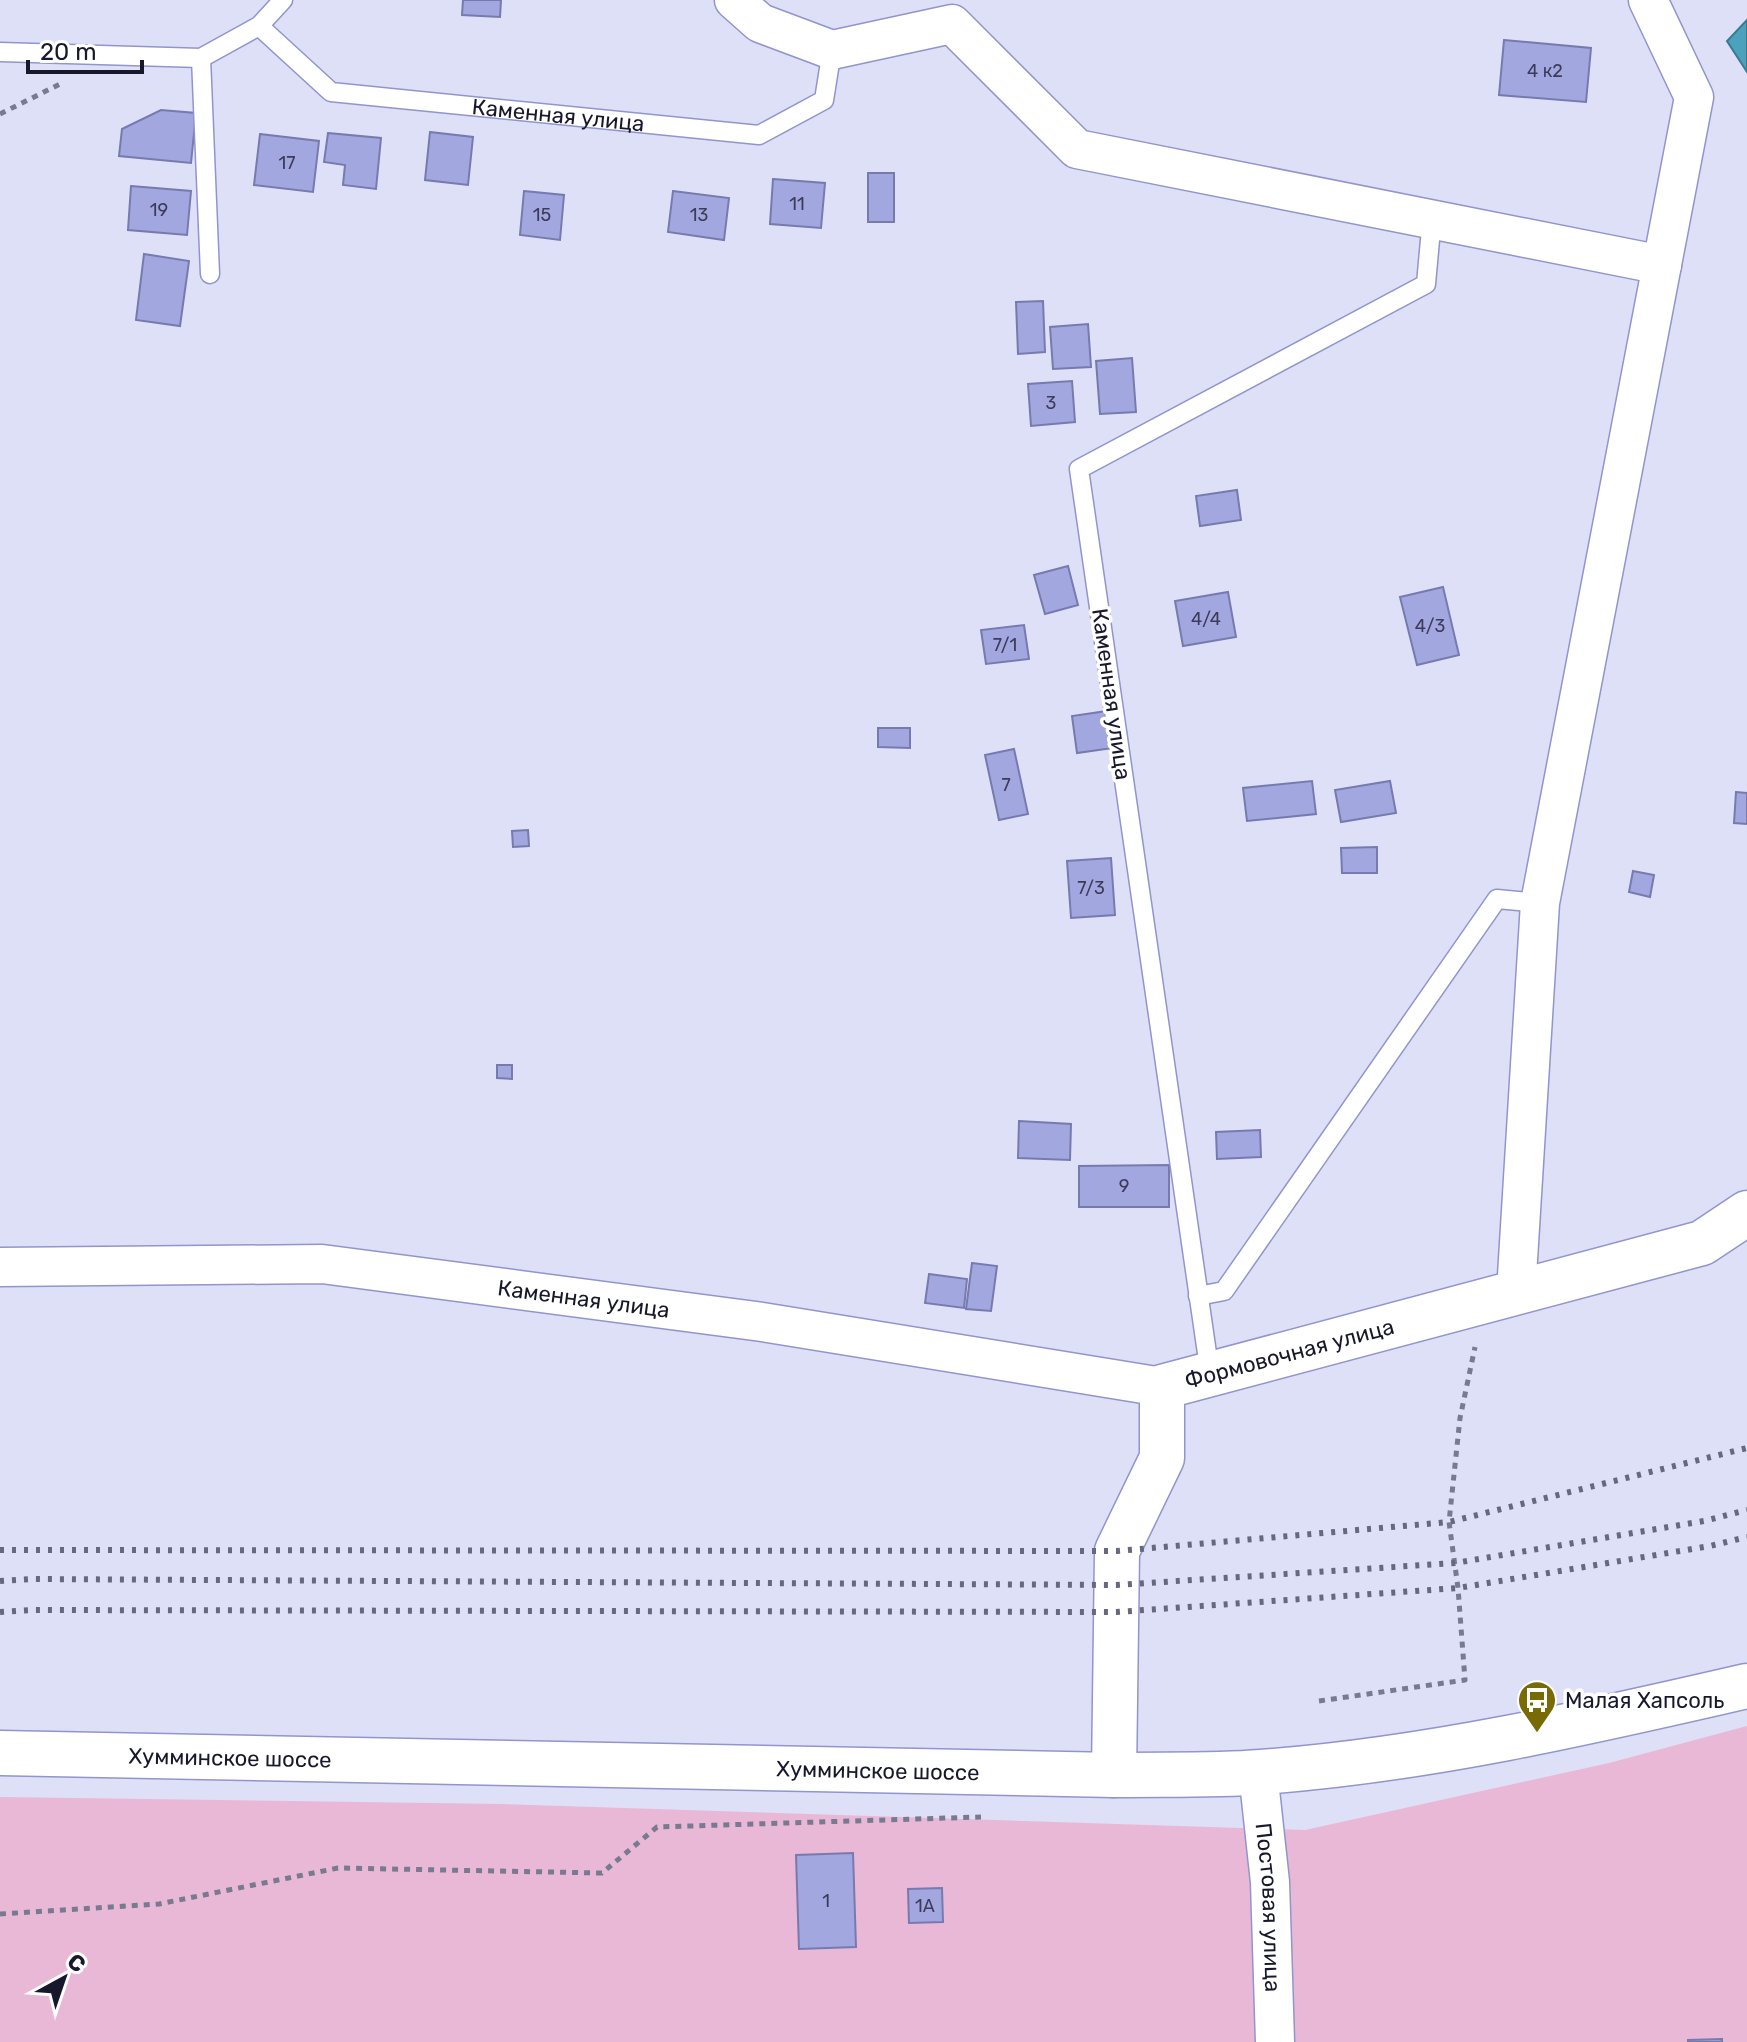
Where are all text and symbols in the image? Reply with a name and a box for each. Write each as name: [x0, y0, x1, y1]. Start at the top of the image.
scale bar: [28, 24, 142, 74]
text: 20 m: [40, 38, 97, 66]
house number: 4 к2: [1527, 60, 1563, 82]
street label: Каменная улица: [471, 93, 646, 137]
house number: 17: [279, 152, 295, 174]
house number: 11: [789, 193, 805, 215]
house number: 19: [150, 199, 168, 221]
house number: 15: [533, 204, 551, 226]
house number: 13: [690, 204, 708, 226]
house number: 3: [1046, 392, 1056, 414]
street label: Каменная улица: [1086, 606, 1137, 782]
house number: 4/4: [1191, 608, 1221, 630]
house number: 4/3: [1415, 615, 1445, 637]
house number: 7/1: [993, 634, 1017, 656]
house number: 7: [1001, 774, 1011, 796]
house number: 7/3: [1077, 877, 1105, 899]
house number: 9: [1119, 1175, 1129, 1197]
street label: Каменная улица: [496, 1274, 671, 1324]
street label: Формовочная улица: [1182, 1313, 1397, 1394]
bus stop icon: Малая Хапсоль: [1516, 1679, 1558, 1734]
place label: Малая Хапсоль: [1565, 1687, 1724, 1714]
street label: Хумминское шоссе: [128, 1743, 332, 1774]
street label: Хумминское шоссе: [776, 1755, 980, 1786]
street label: Постовая улица: [1250, 1821, 1286, 1993]
house number: 1: [822, 1890, 830, 1912]
house number: 1А: [915, 1895, 935, 1917]
north arrow: [24, 1938, 104, 2018]
text: С: [62, 1948, 91, 1978]

